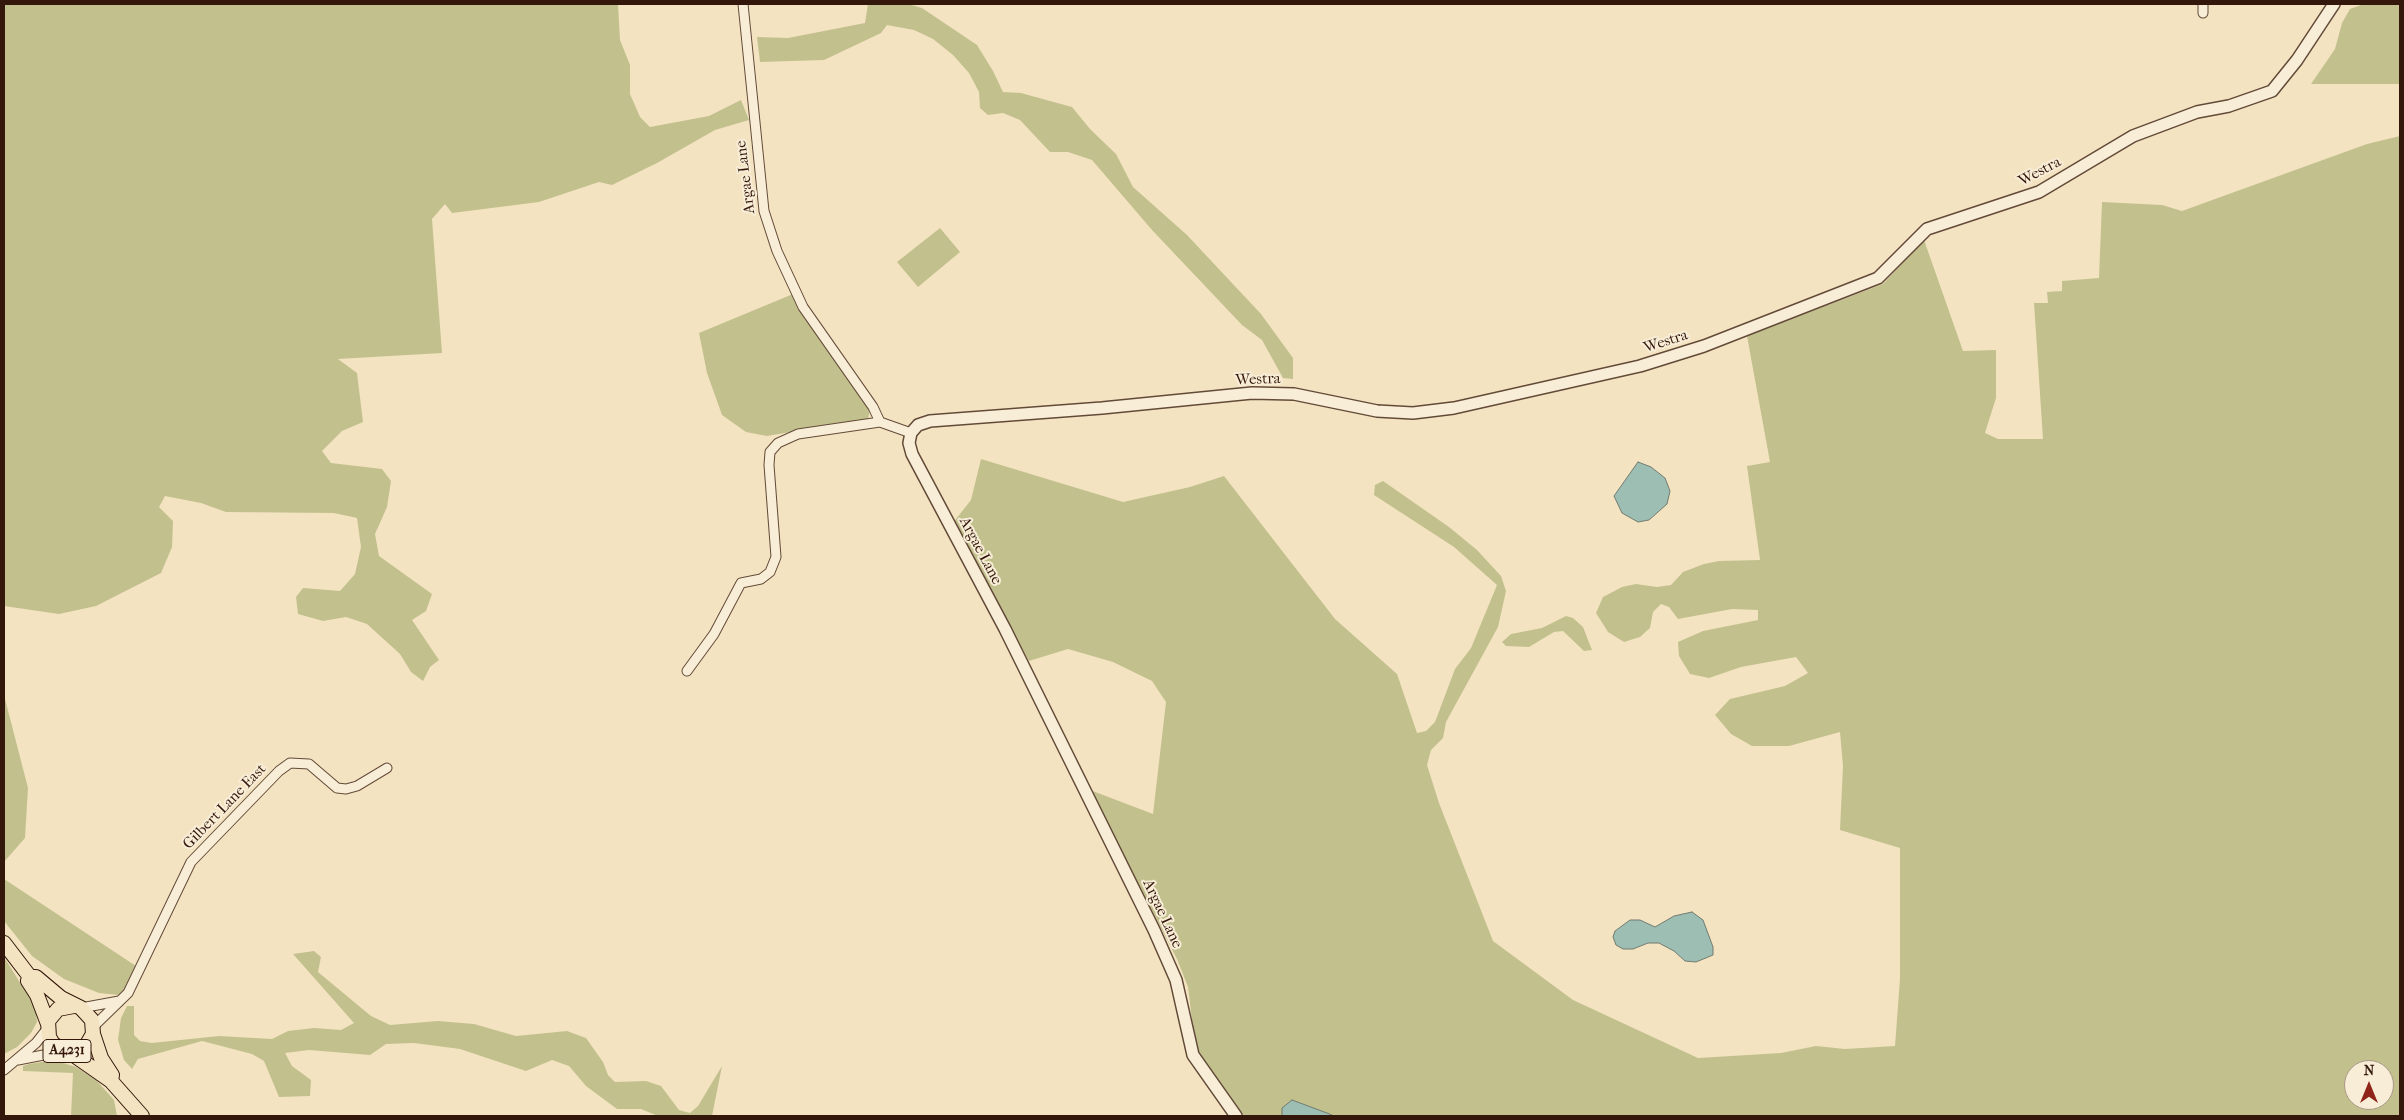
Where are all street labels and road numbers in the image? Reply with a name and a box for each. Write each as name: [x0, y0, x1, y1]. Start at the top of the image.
street label: Argae Lane: [733, 139, 759, 215]
street label: Westra: [2016, 153, 2064, 191]
street label: Westra: [1642, 326, 1690, 358]
street label: Westra: [1235, 370, 1281, 390]
street label: Argae Lane: [955, 514, 1005, 588]
street label: Gilbert Lane East: [180, 761, 270, 853]
street label: Argae Lane: [1138, 877, 1186, 951]
road number: A4231: [43, 1040, 91, 1062]

